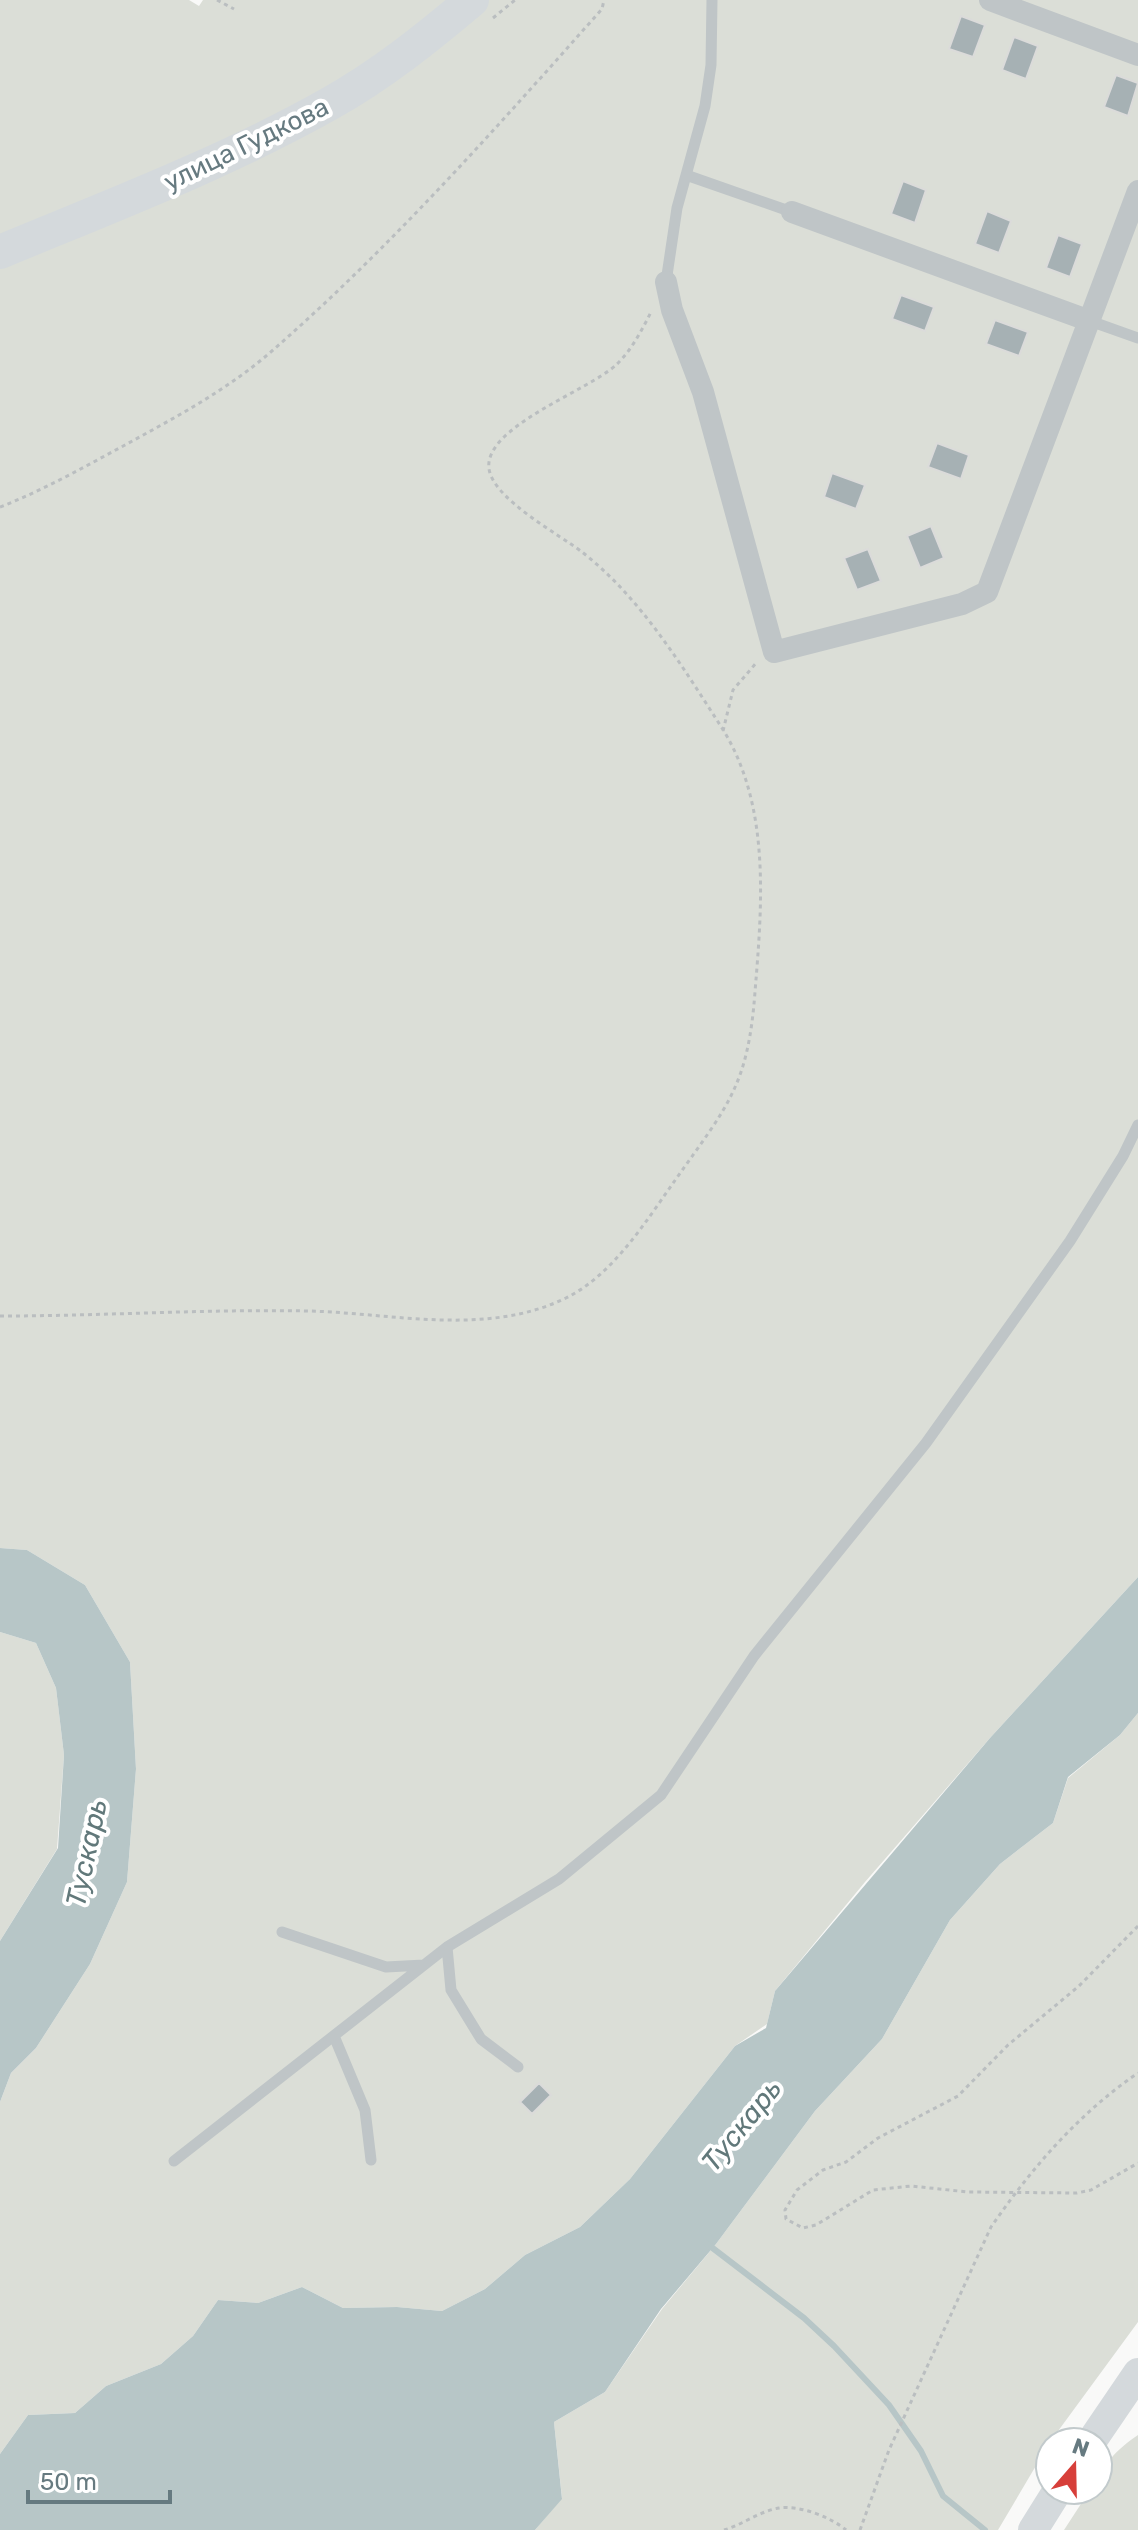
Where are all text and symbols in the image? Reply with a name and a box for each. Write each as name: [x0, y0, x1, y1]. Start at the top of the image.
street label: улица Гудкова: [159, 91, 334, 198]
water label: Тускарь: [59, 1797, 114, 1910]
water label: Тускарь: [694, 2073, 788, 2178]
north arrow: [1034, 2426, 1114, 2506]
text: N: [1069, 2432, 1093, 2463]
scale bar: [28, 2454, 170, 2504]
text: 50 m: [40, 2468, 97, 2496]

